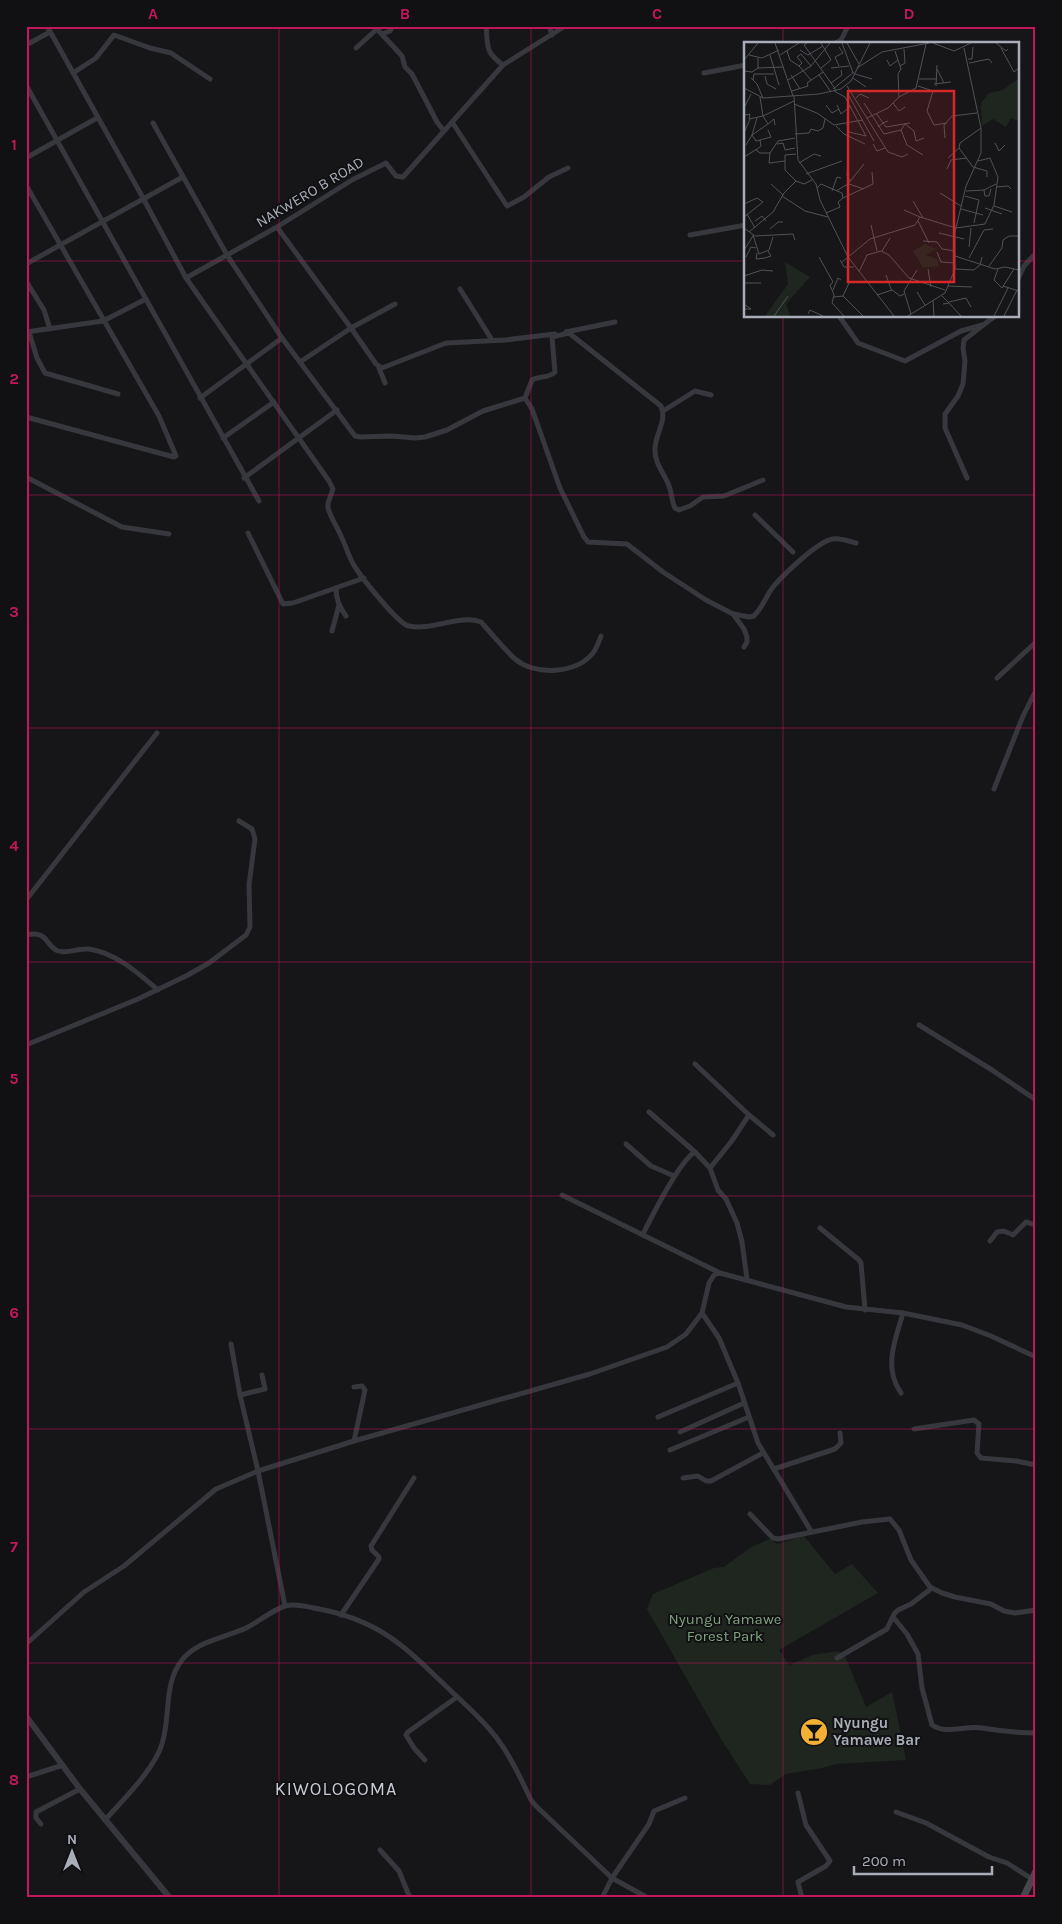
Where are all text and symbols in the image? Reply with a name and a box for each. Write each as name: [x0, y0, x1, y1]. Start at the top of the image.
text: A: [148, 4, 158, 23]
text: B: [400, 4, 410, 23]
text: C: [652, 4, 662, 23]
text: D: [904, 4, 915, 23]
inset map: [744, 42, 1020, 318]
text: 1: [11, 135, 17, 154]
street label: NAKWERO B ROAD: [253, 153, 367, 231]
text: 2: [9, 369, 19, 388]
text: 3: [9, 602, 19, 621]
text: 4: [9, 836, 19, 855]
text: 5: [9, 1069, 19, 1088]
text: 6: [9, 1303, 19, 1322]
text: 7: [10, 1537, 18, 1556]
park label: Nyungu Yamawe Forest Park: [669, 1610, 781, 1645]
place label: Nyungu Yamawe Bar: [833, 1714, 920, 1749]
bar icon: Nyungu Yamawe Bar: [799, 1717, 829, 1747]
text: 8: [9, 1770, 19, 1789]
district label: KIWOLOGOMA: [275, 1778, 397, 1800]
north arrow: [48, 1826, 98, 1876]
text: N: [67, 1831, 77, 1848]
scale bar: [854, 1844, 992, 1876]
text: 200 m: [862, 1852, 906, 1870]

